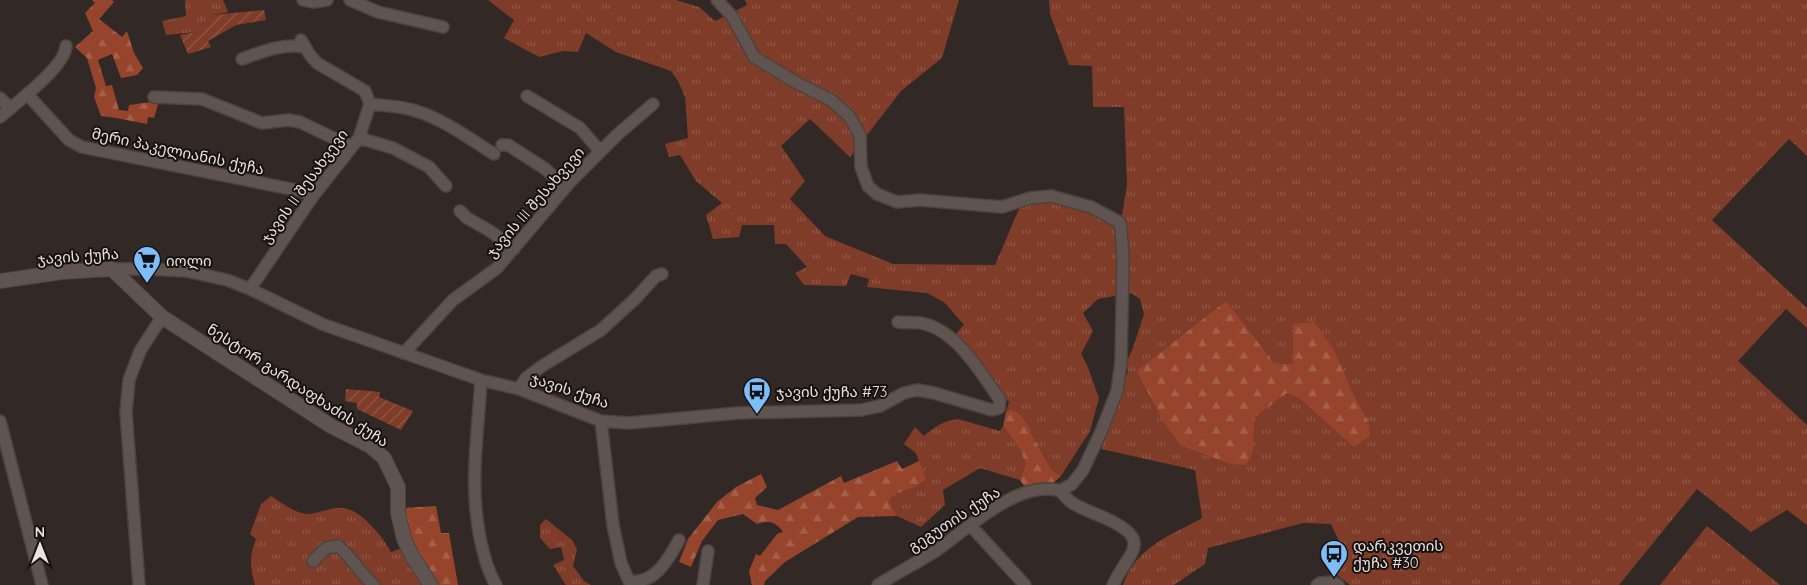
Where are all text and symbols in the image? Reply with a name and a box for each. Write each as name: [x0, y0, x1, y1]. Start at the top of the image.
street label: მერი პაკელიანის ქუჩა: [90, 123, 266, 179]
street label: ჯავის II შესახვევი: [256, 125, 352, 247]
street label: ჯავის III შესახვევი: [482, 143, 588, 261]
street label: ჯავის ქუჩა: [37, 244, 119, 268]
supermarket icon: იოლი: [132, 245, 162, 284]
place label: იოლი: [166, 251, 212, 270]
street label: ნესტორ გარდაფხაძის ქუჩა: [204, 319, 392, 451]
street label: ჯავის ქუჩა: [528, 368, 612, 412]
bus stop icon: ჯავის ქუჩა #73: [742, 376, 772, 415]
place label: ჯავის ქუჩა #73: [776, 382, 887, 401]
street label: გეგუთის ქუჩა: [904, 482, 1004, 556]
north arrow: [15, 520, 65, 570]
text: N: [35, 523, 45, 541]
place label: დარკვეთის ქუჩა #30: [1353, 536, 1443, 572]
bus stop icon: დარკვეთის ქუჩა #30: [1319, 539, 1349, 578]

